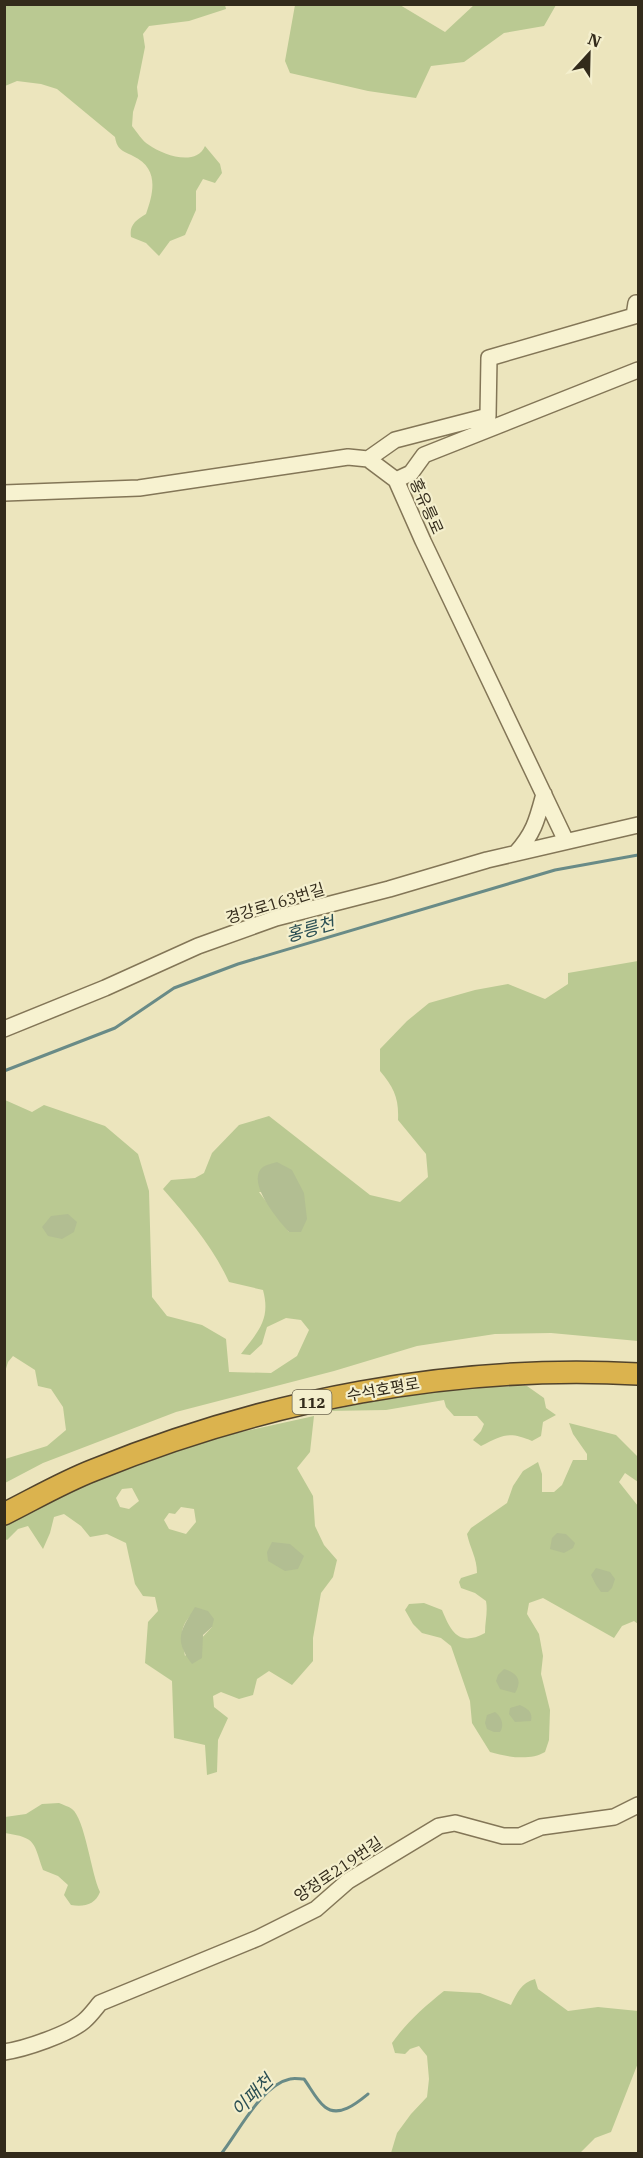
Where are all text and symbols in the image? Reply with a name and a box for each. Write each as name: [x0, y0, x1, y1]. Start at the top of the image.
north arrow: [559, 24, 619, 84]
text: N: [585, 28, 604, 52]
street label: 홍유릉로: [406, 475, 448, 537]
street label: 경강로163번길: [223, 878, 327, 928]
water label: 홍릉천: [283, 910, 339, 947]
street label: 수석호평로: [345, 1373, 421, 1405]
road number: 112: [292, 1390, 332, 1414]
street label: 양정로219번길: [290, 1832, 386, 1906]
water label: 이패천: [226, 2068, 279, 2121]

